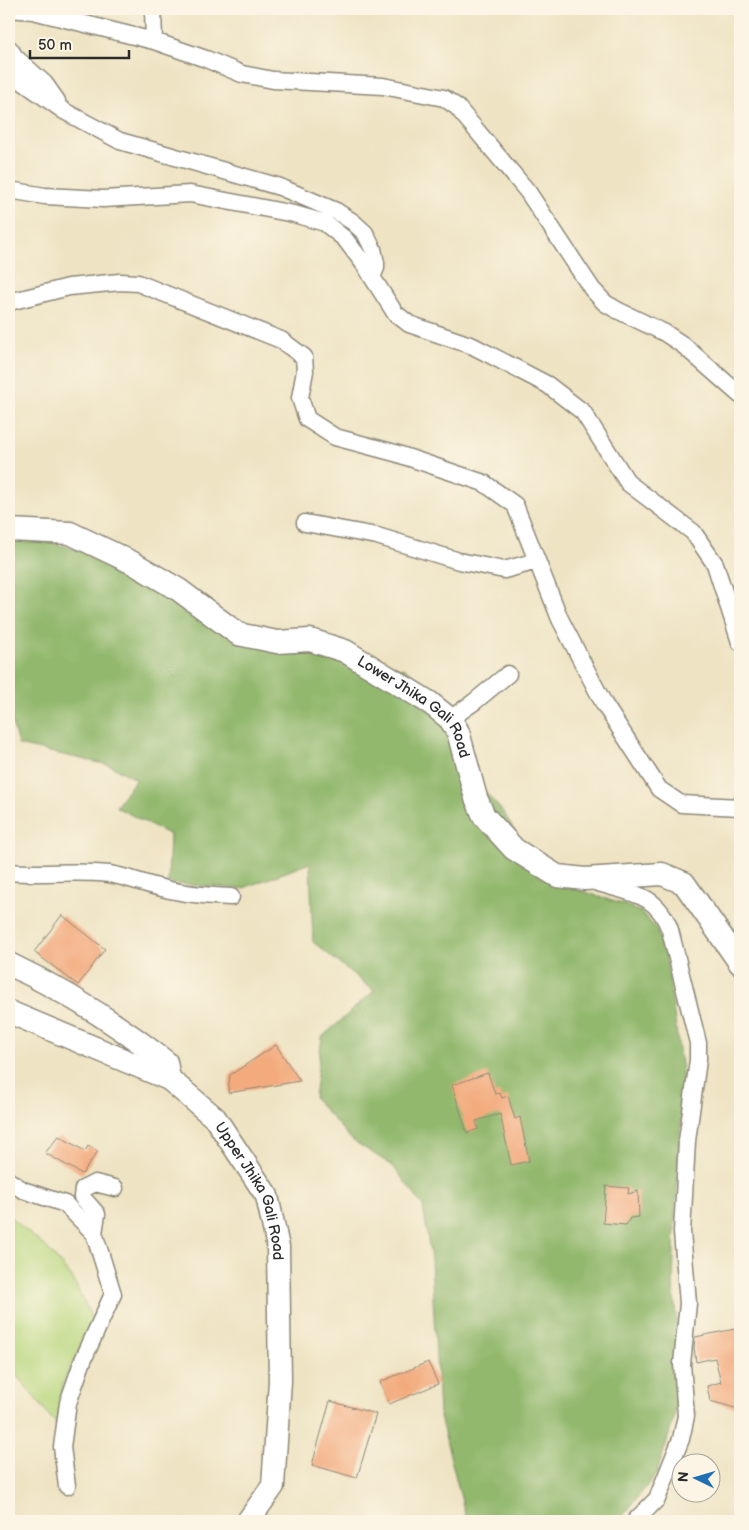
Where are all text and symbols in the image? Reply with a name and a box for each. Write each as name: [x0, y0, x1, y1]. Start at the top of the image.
scale bar: [30, 28, 129, 60]
text: 50 m: [38, 36, 72, 55]
street label: Lower Jhika Gali Road: [354, 652, 474, 760]
street label: Upper Jhika Gali Road: [210, 1119, 287, 1261]
north arrow: [672, 1452, 722, 1502]
text: N: [675, 1471, 692, 1483]

